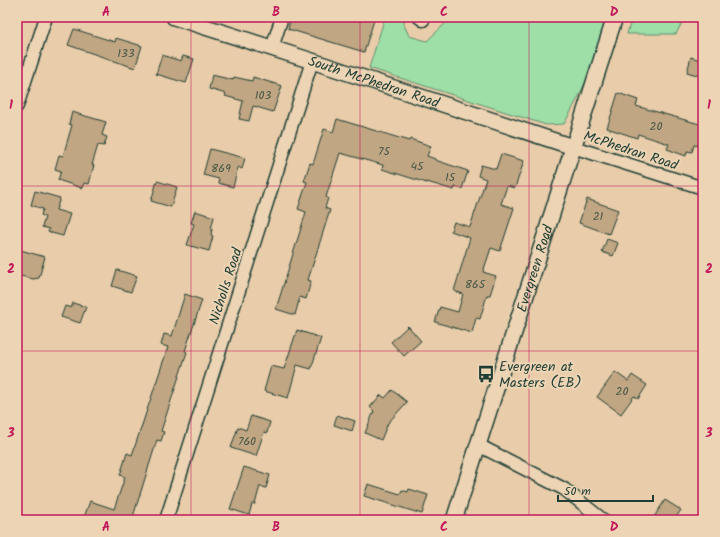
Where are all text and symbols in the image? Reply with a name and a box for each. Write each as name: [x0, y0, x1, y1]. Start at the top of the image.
text: A: [102, 2, 110, 23]
text: B: [272, 2, 280, 23]
text: C: [440, 2, 448, 23]
text: D: [610, 2, 619, 23]
house number: 133: [117, 44, 135, 63]
street label: South McPhedran Road: [305, 50, 443, 115]
house number: 103: [255, 86, 271, 105]
text: 1: [9, 95, 13, 116]
text: 1: [707, 95, 711, 116]
house number: 20: [650, 117, 662, 136]
street label: McPhedran Road: [581, 125, 682, 177]
house number: 75: [378, 142, 392, 161]
house number: 45: [410, 157, 425, 176]
house number: 869: [211, 159, 231, 178]
house number: 15: [445, 168, 457, 187]
house number: 21: [593, 207, 604, 226]
street label: Evergreen Road: [511, 222, 560, 315]
street label: Nicholls Road: [203, 244, 249, 327]
text: 2: [7, 259, 15, 280]
text: 2: [705, 259, 713, 280]
house number: 865: [465, 275, 487, 294]
place label: Evergreen at Masters (EB): [499, 356, 581, 394]
bus stop icon: Evergreen at Masters (EB): [476, 364, 496, 384]
house number: 20: [616, 382, 628, 401]
text: 3: [6, 423, 15, 444]
text: 3: [704, 423, 713, 444]
house number: 760: [238, 432, 256, 451]
scale bar: [558, 477, 653, 503]
text: 50 m: [564, 482, 591, 501]
text: A: [102, 517, 110, 537]
text: B: [272, 517, 280, 537]
text: C: [440, 517, 448, 537]
text: D: [610, 517, 619, 537]

